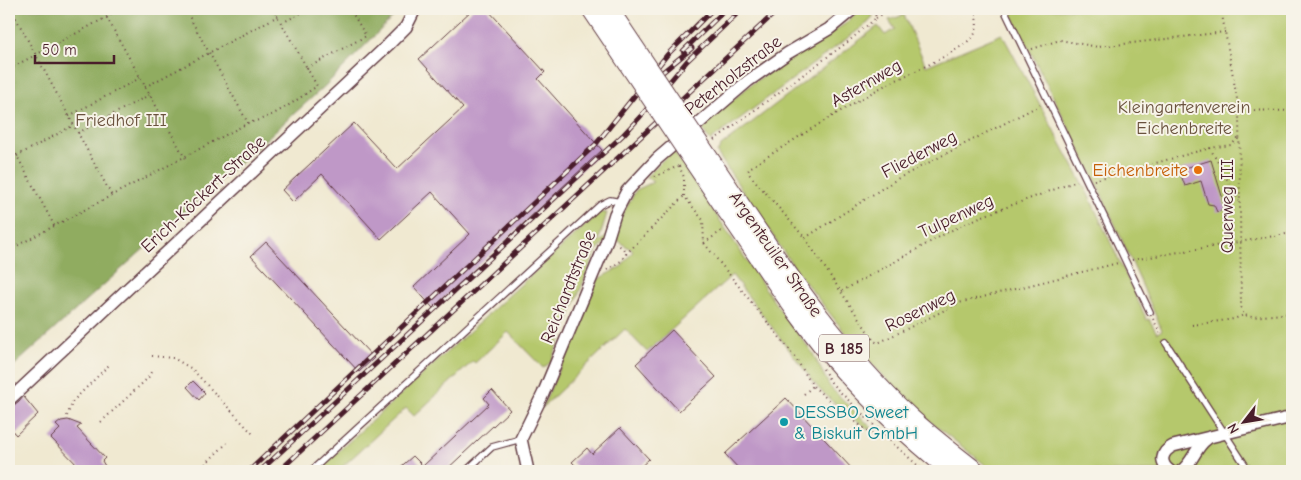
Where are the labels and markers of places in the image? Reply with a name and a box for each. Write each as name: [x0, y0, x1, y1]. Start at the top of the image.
place label: Eichenbreite: [1093, 160, 1188, 181]
marker: Eichenbreite: [1192, 164, 1204, 176]
place label: DESSBO Sweet & Biskuit GmbH: [794, 402, 918, 444]
marker: DESSBO Sweet & Biskuit GmbH: [778, 416, 790, 428]

